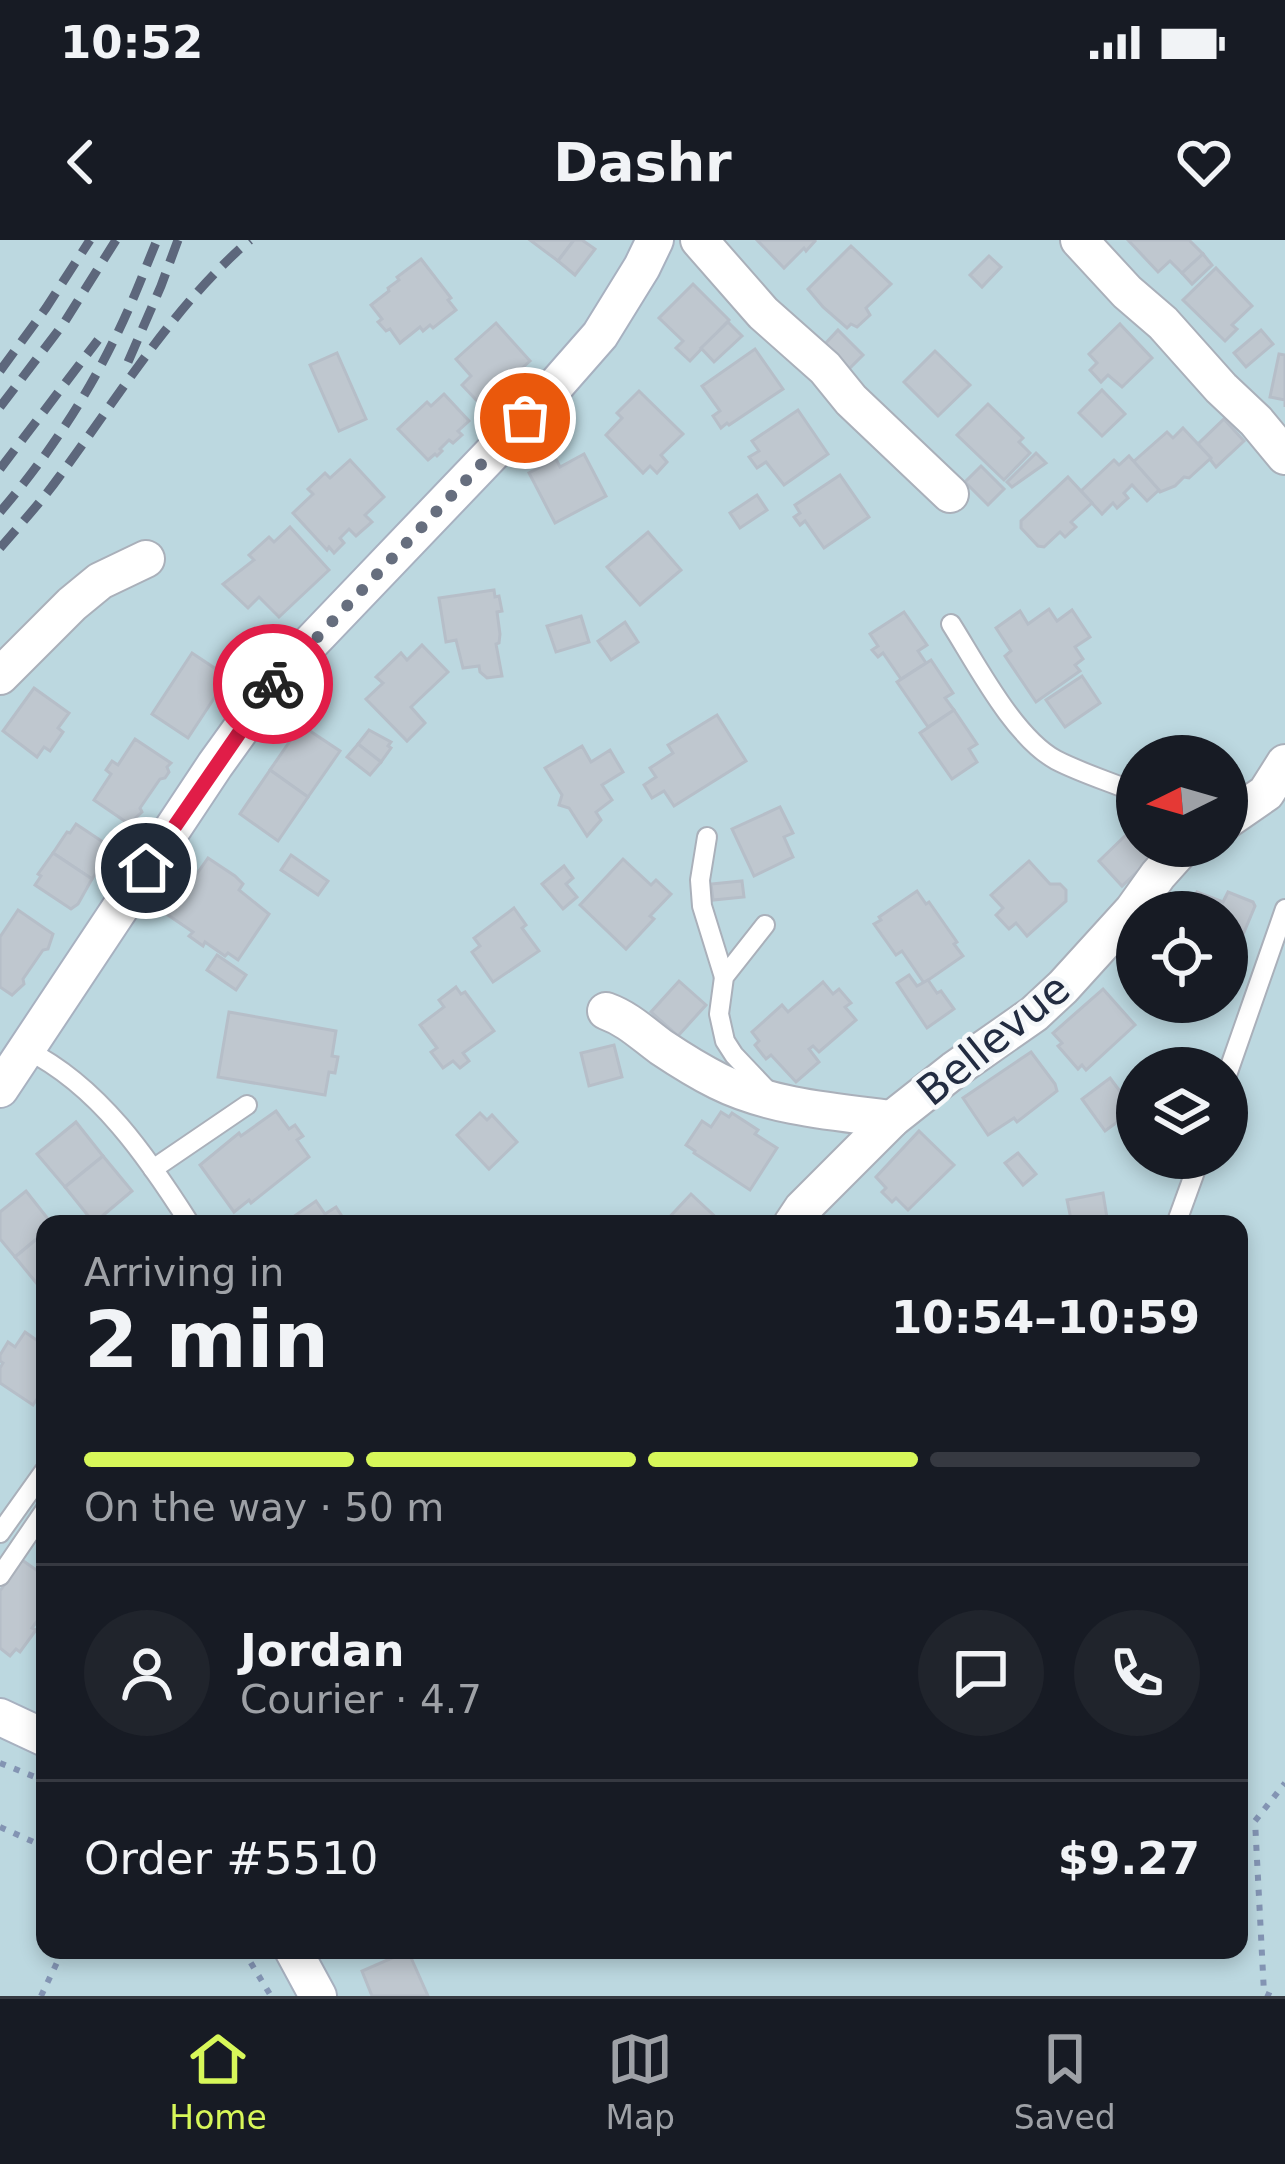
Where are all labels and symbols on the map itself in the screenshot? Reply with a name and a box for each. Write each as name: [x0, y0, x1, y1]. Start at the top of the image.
pin: [474, 367, 576, 469]
courier: [213, 624, 333, 744]
north arrow: [1116, 735, 1248, 867]
pin: [95, 817, 197, 919]
street label: Bellevue: [908, 963, 1079, 1115]

